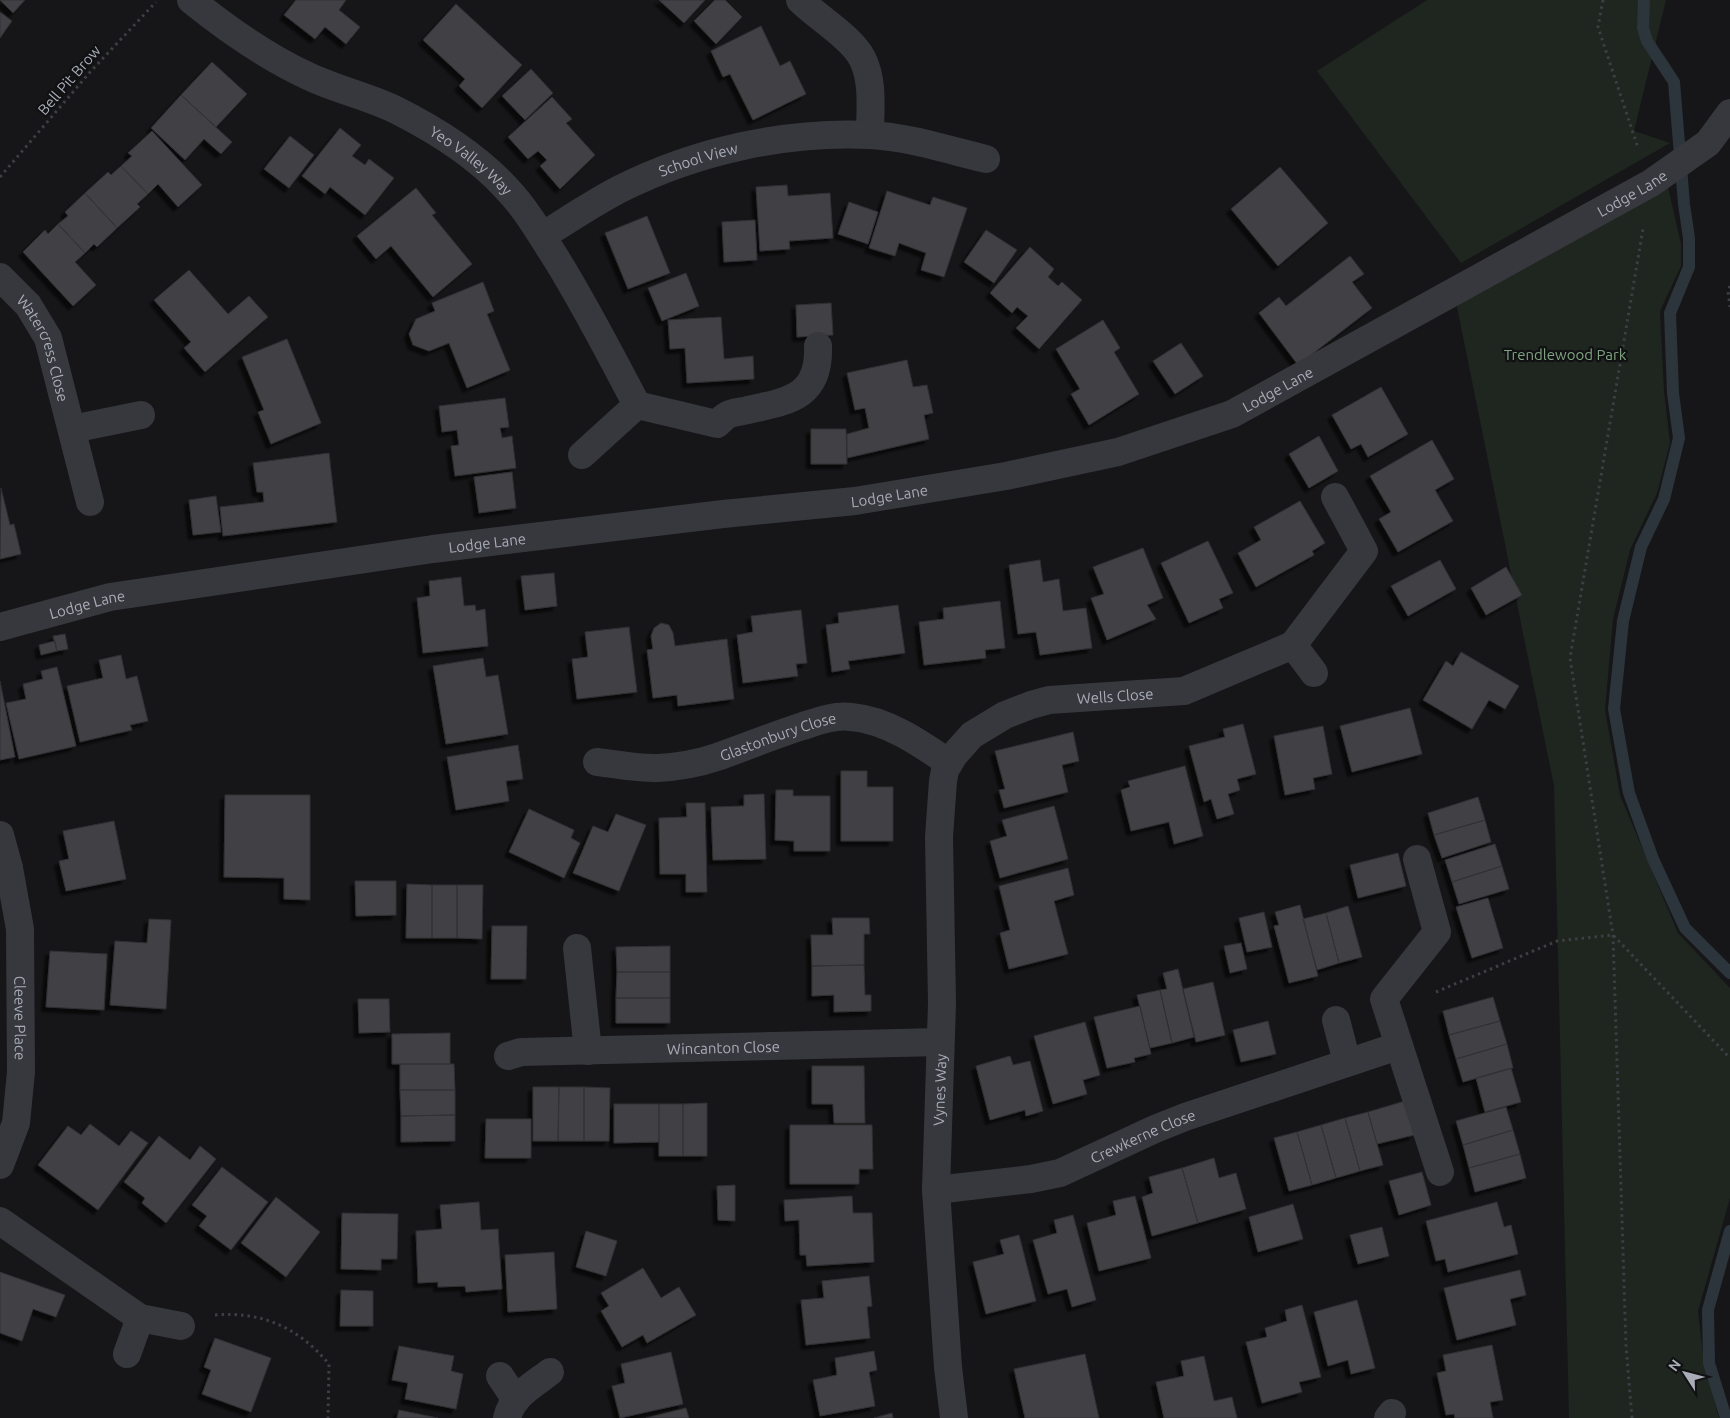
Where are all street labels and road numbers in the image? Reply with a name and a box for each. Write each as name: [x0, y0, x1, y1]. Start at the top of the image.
street label: Bell Pit Brow: [34, 41, 104, 118]
street label: Yeo Valley Way: [427, 122, 516, 198]
street label: School View: [656, 139, 740, 179]
street label: Lodge Lane: [1594, 166, 1670, 220]
street label: Watercress Close: [14, 291, 72, 404]
street label: Lodge Lane: [1239, 363, 1316, 415]
street label: Lodge Lane: [850, 481, 929, 510]
street label: Lodge Lane: [447, 529, 527, 556]
street label: Lodge Lane: [47, 586, 126, 622]
street label: Wells Close: [1076, 685, 1154, 707]
street label: Glastonbury Close: [717, 709, 837, 764]
street label: Cleeve Place: [12, 976, 29, 1060]
street label: Wincanton Close: [667, 1037, 780, 1057]
street label: Vynes Way: [930, 1054, 949, 1126]
street label: Crewkerne Close: [1087, 1106, 1197, 1166]

